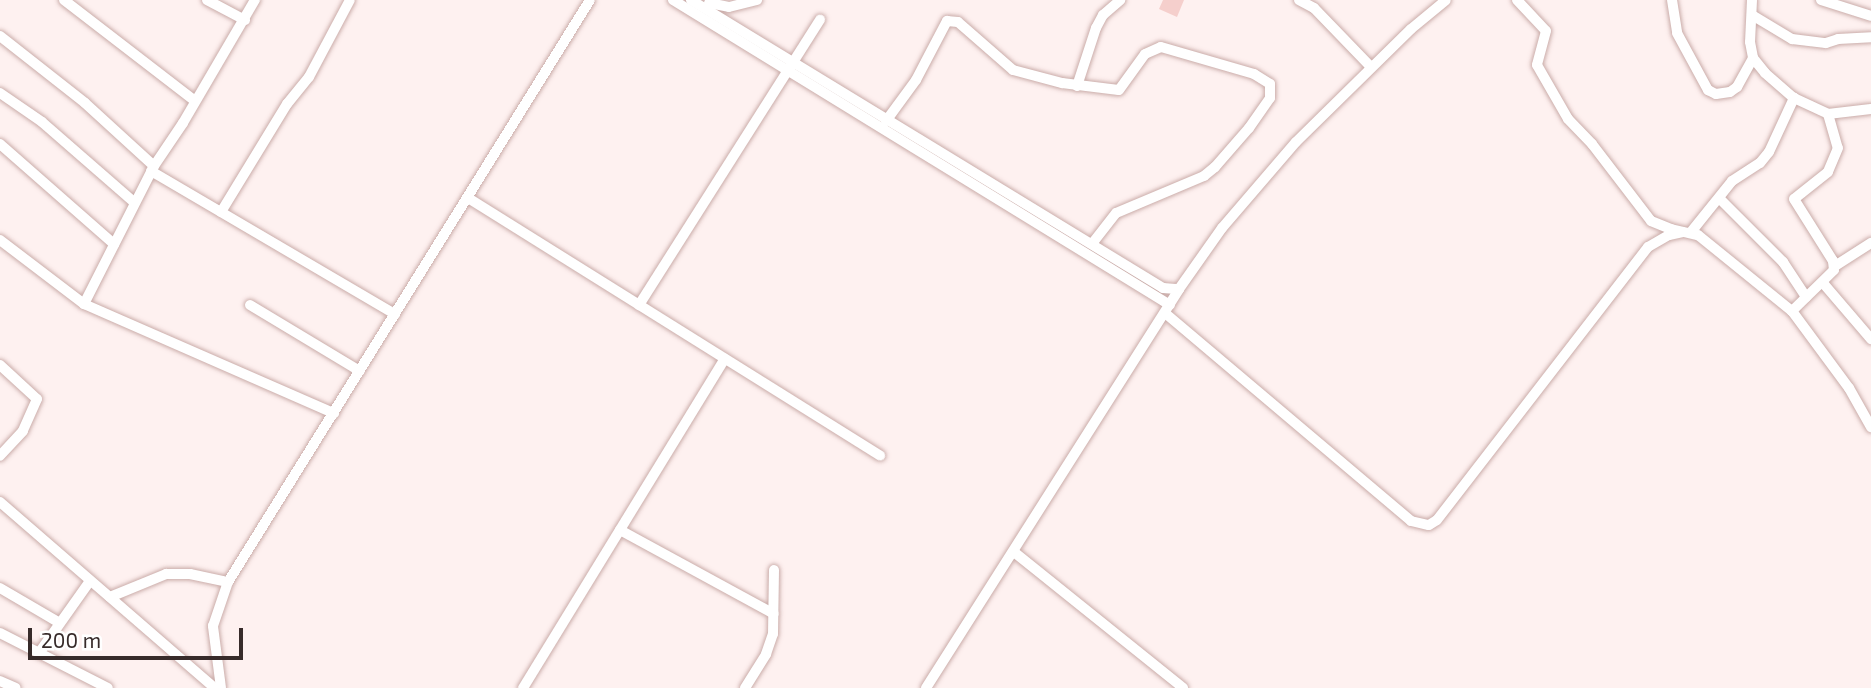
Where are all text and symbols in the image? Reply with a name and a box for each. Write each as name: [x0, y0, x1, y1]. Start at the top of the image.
scale bar: [32, 614, 247, 658]
text: 200 m: [41, 627, 101, 652]

